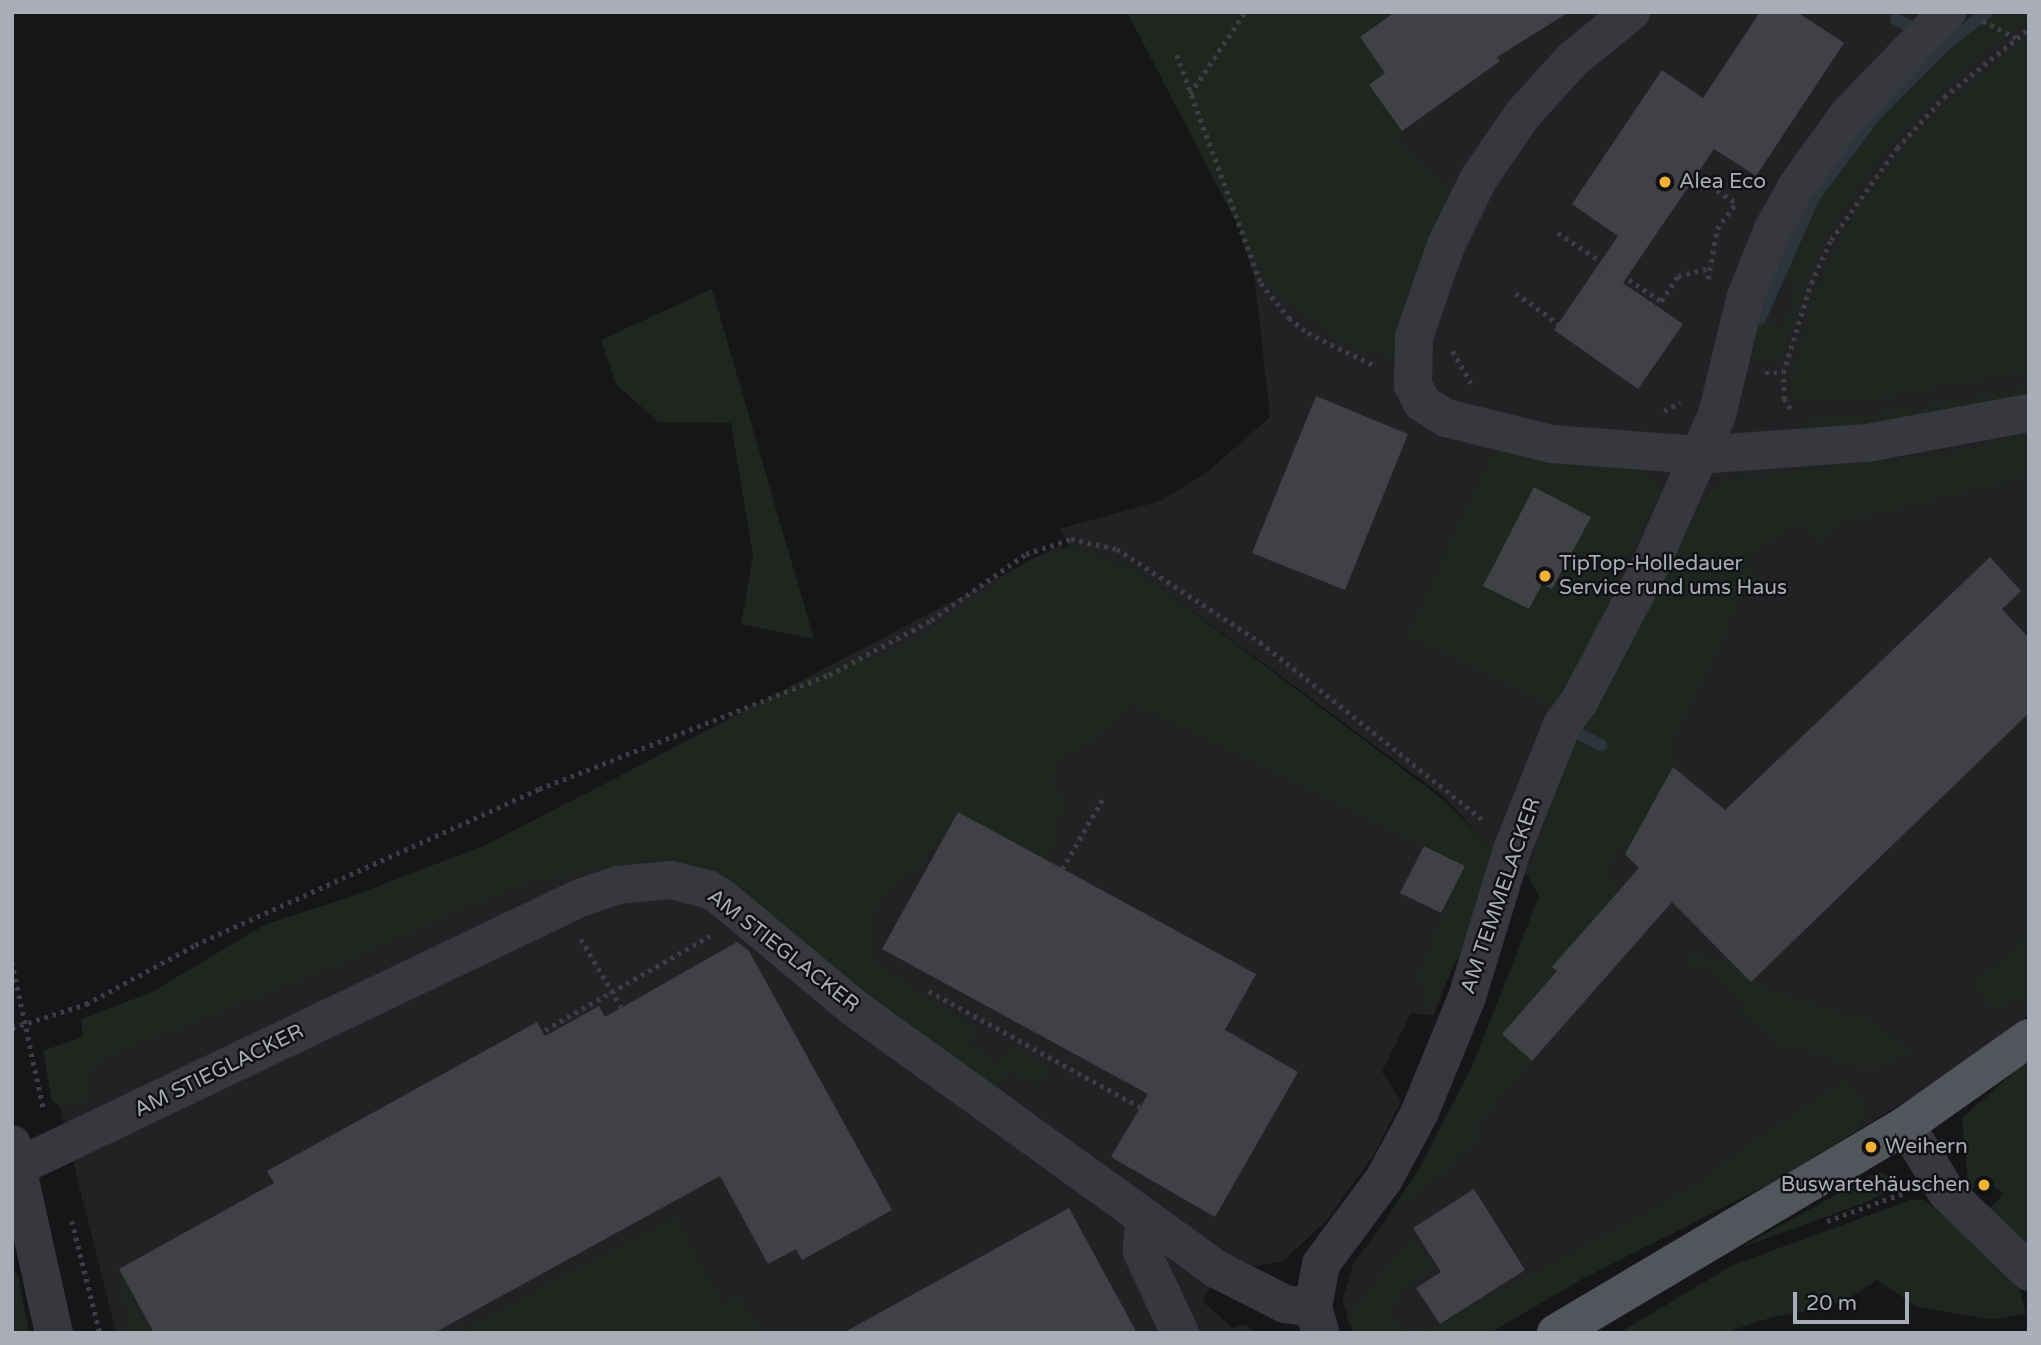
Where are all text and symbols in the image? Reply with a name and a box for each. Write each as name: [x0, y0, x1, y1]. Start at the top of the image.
place label: Alea Eco: [1679, 169, 1766, 195]
marker: Alea Eco: [1657, 174, 1673, 190]
place label: TipTop-Holledauer Service rund ums Haus: [1559, 551, 1787, 601]
marker: TipTop-Holledauer Service rund ums Haus: [1537, 568, 1553, 584]
street label: AM TEMMELACKER: [1456, 795, 1546, 997]
street label: AM STIEGLACKER: [702, 884, 864, 1018]
street label: AM STIEGLACKER: [130, 1019, 308, 1123]
place label: Weihern: [1885, 1134, 1968, 1160]
marker: Weihern: [1863, 1139, 1879, 1155]
place label: Buswartehäuschen: [1781, 1172, 1970, 1198]
marker: Buswartehäuschen: [1976, 1177, 1992, 1193]
scale bar: [1796, 1278, 1912, 1322]
text: 20 m: [1806, 1291, 1857, 1316]

